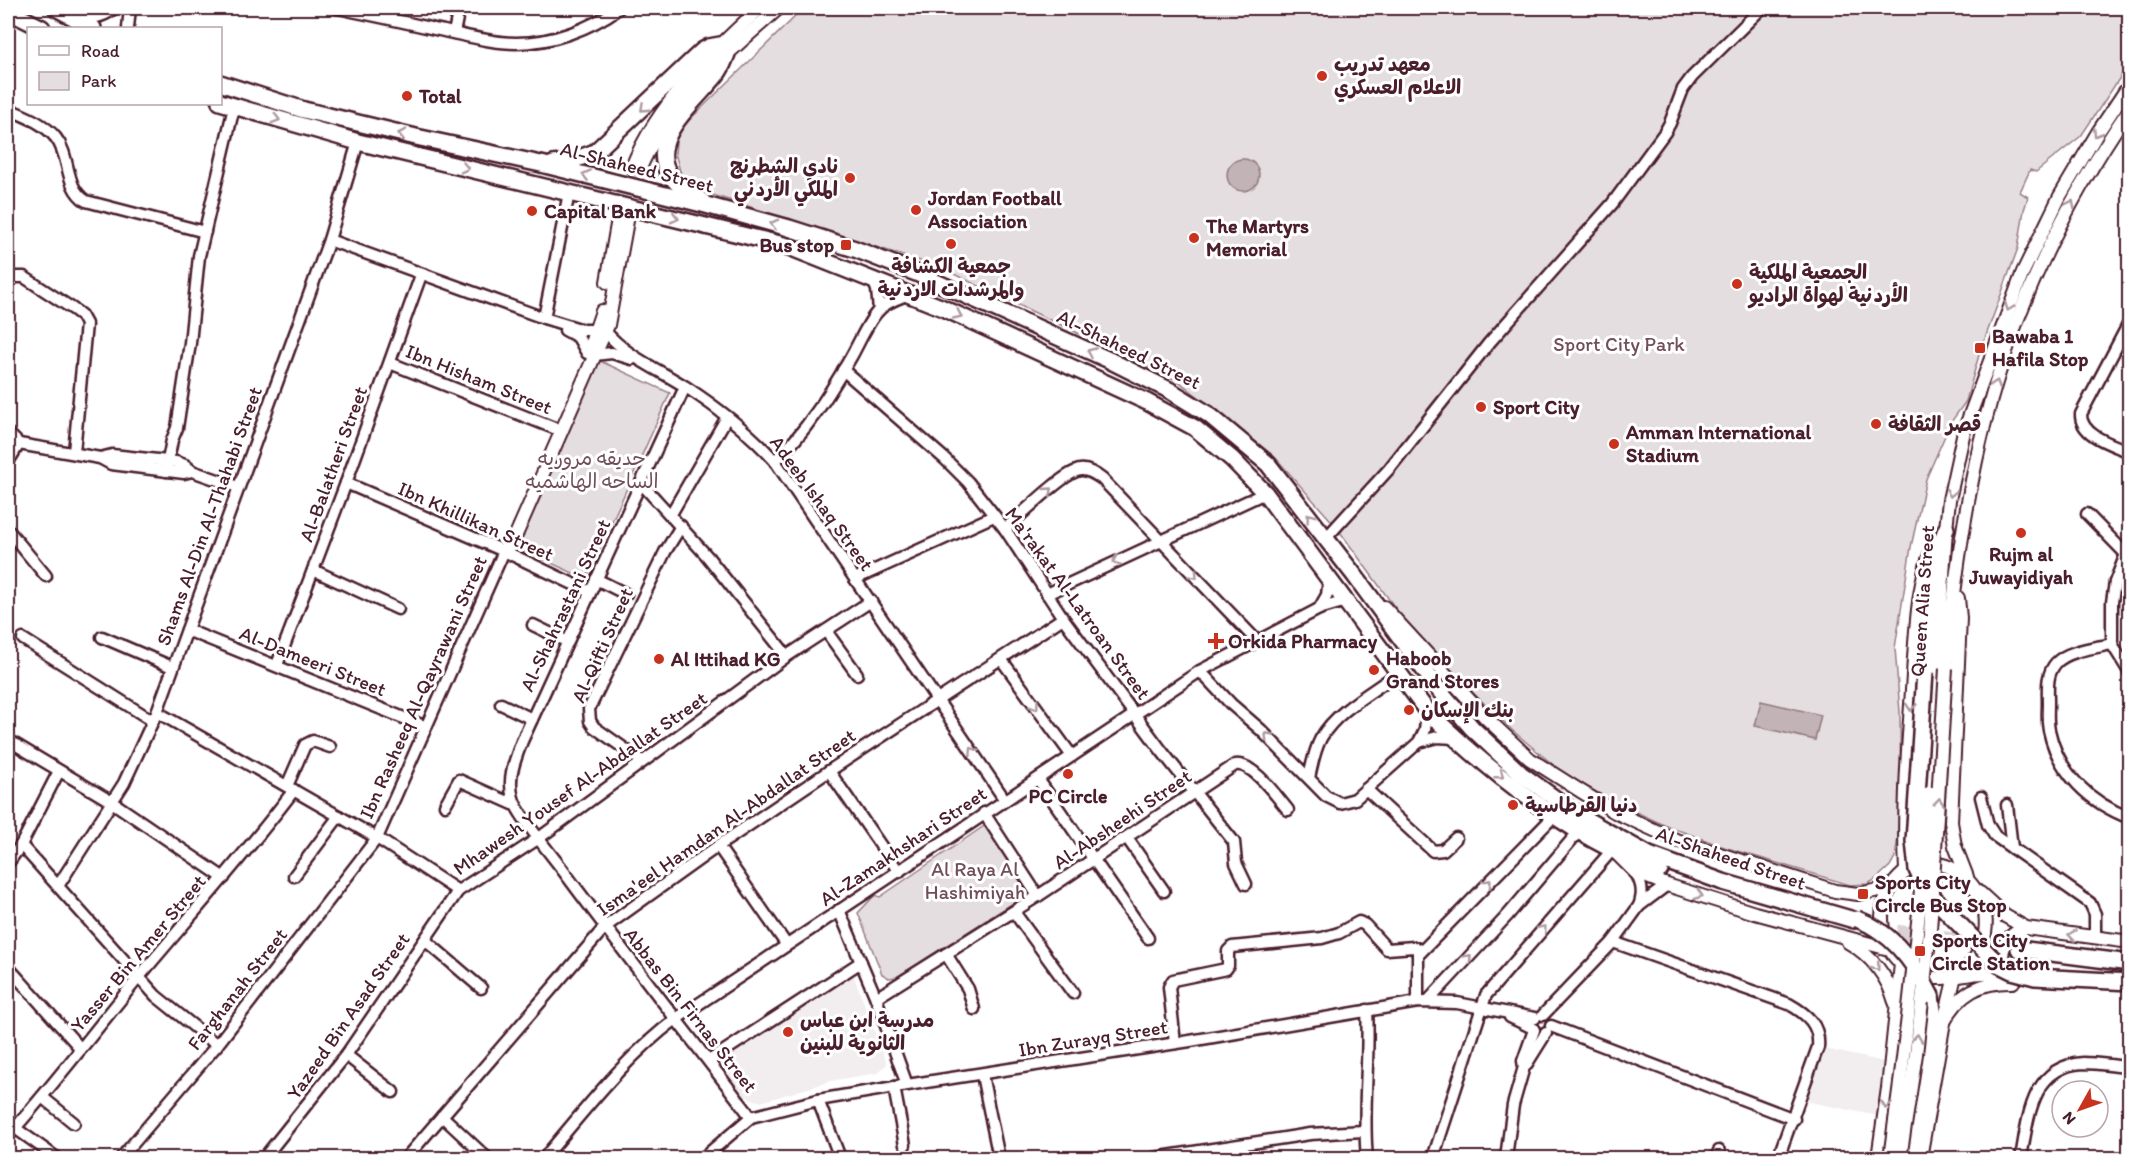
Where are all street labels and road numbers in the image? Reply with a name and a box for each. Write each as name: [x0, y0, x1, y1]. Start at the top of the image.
street label: Al-Shaheed Street: [558, 136, 716, 198]
street label: Al-Shaheed Street: [1053, 304, 1205, 394]
street label: Ibn Hisham Street: [402, 339, 556, 419]
street label: Al-Balatheri Street: [294, 382, 372, 545]
street label: Shams Al-Din Al-Thahabi Street: [151, 383, 267, 649]
street label: Adeeb Ishaq Street: [765, 431, 879, 576]
street label: Ibn Khillikan Street: [394, 476, 558, 566]
street label: Ma'rakat Al-Latroan Street: [1000, 502, 1156, 704]
street label: Al-Shahrastani Street: [514, 515, 616, 695]
street label: Queen Alia Street: [1905, 524, 1939, 678]
street label: Ibn Rasheeq Al-Qayrawani Street: [354, 552, 492, 822]
street label: Al-Qifti Street: [566, 584, 638, 706]
street label: Al-Dameeri Street: [236, 621, 390, 701]
street label: Mhawesh Yousef Al-Abdallat Street: [448, 686, 712, 880]
street label: Isma'eel Hamdan Al-Abdallat Street: [592, 723, 860, 921]
street label: Al-Absheehi Street: [1048, 764, 1196, 874]
street label: Al-Zamakhshari Street: [815, 781, 991, 911]
street label: Al-Shaheed Street: [1653, 821, 1809, 895]
street label: Yasser Bin Amer Street: [65, 870, 211, 1036]
street label: Farghanah Street: [182, 923, 292, 1055]
street label: Abbas Bin Firnas Street: [619, 923, 763, 1097]
street label: Yazeed Bin Asad Street: [281, 928, 415, 1104]
street label: Ibn Zurayq Street: [1017, 1014, 1170, 1062]

